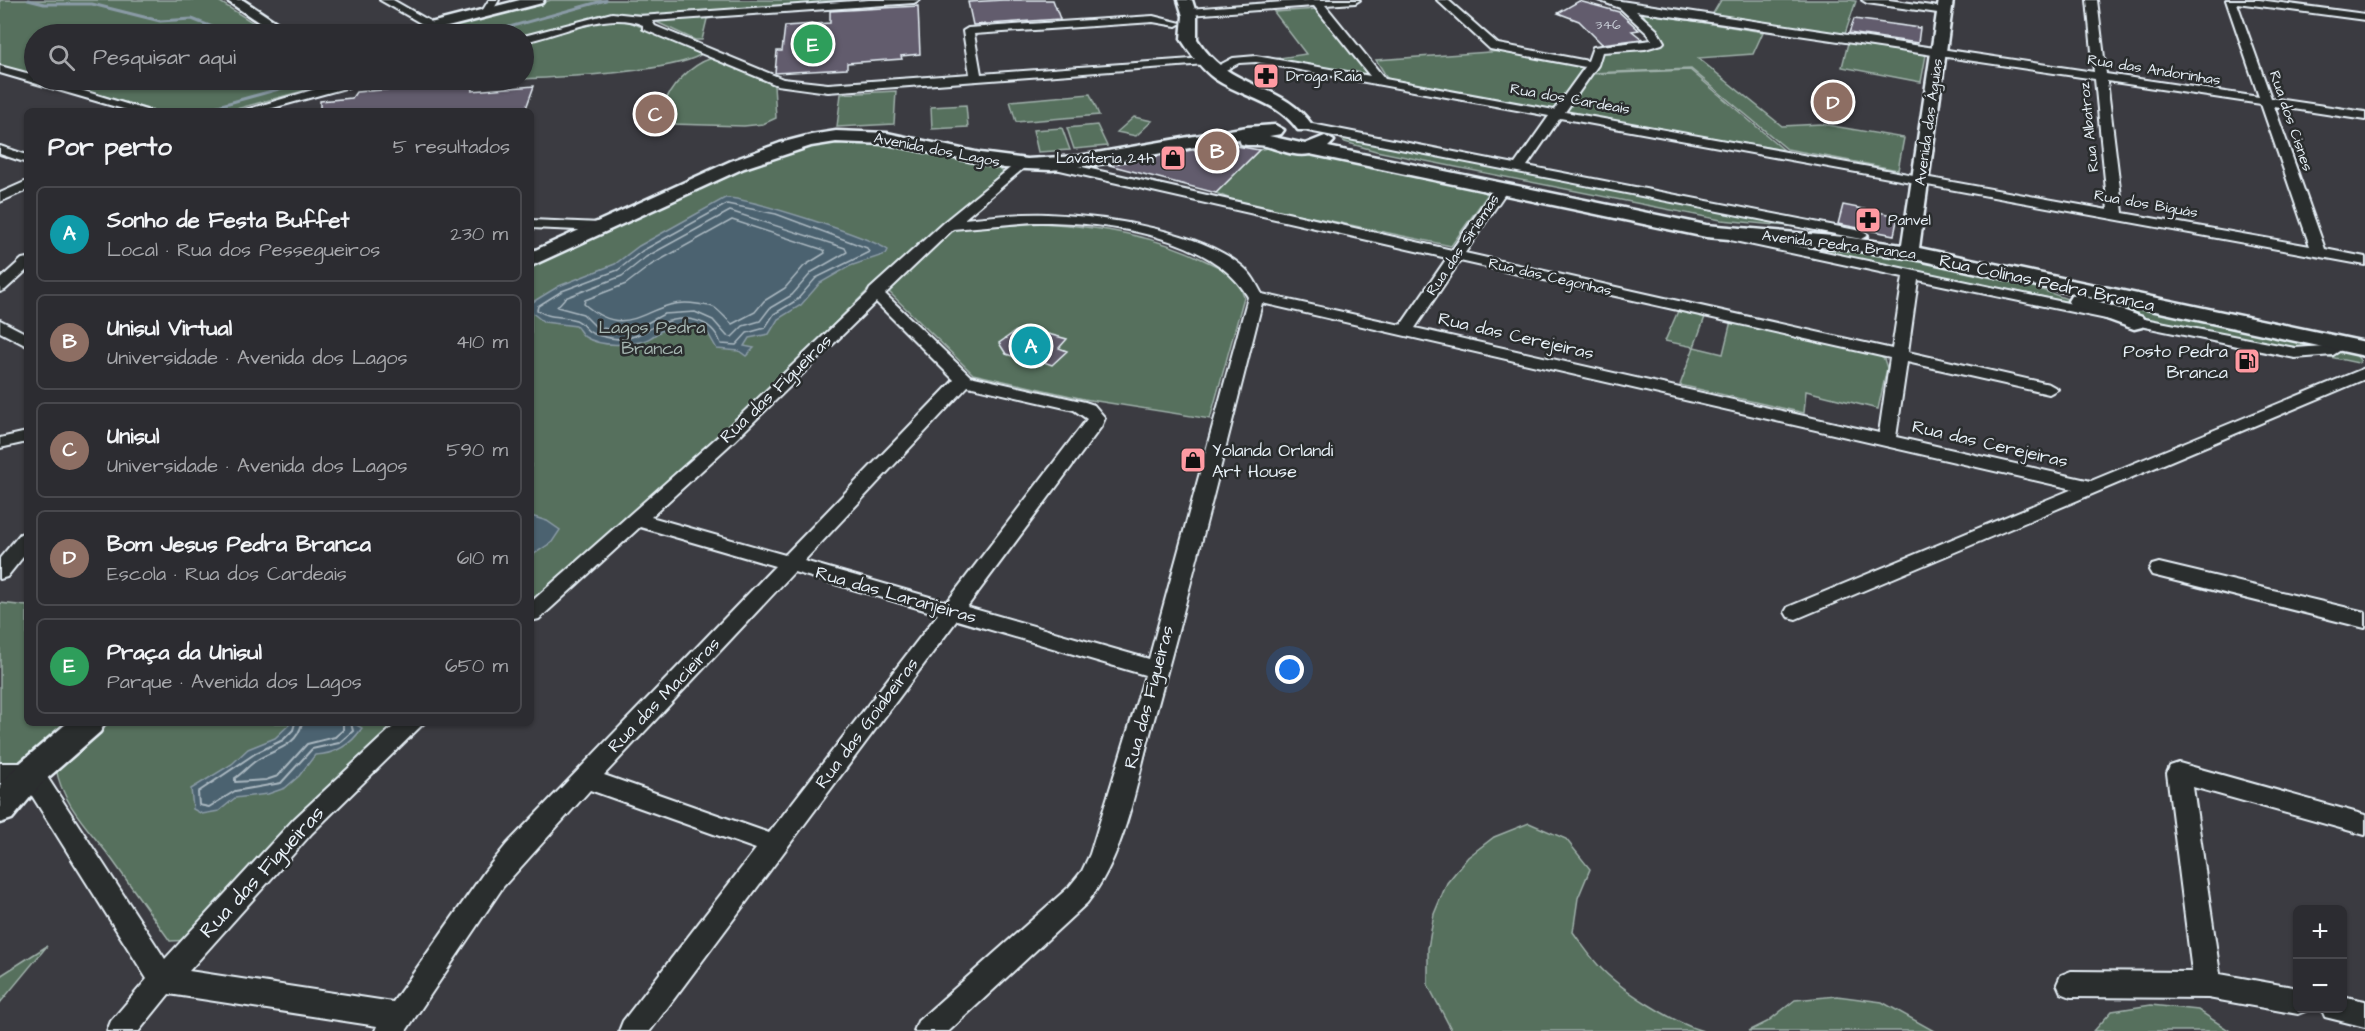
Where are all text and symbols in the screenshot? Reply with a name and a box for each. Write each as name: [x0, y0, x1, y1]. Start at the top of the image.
house number: 346: [1595, 15, 1621, 35]
pin: E: [794, 22, 832, 66]
search box: [24, 24, 534, 90]
icon: search: [45, 41, 78, 74]
text: Pesquisar aqui: [93, 42, 236, 73]
street label: Rua das Andorinhas: [2086, 49, 2223, 91]
street label: Avenida das Águias: [1910, 57, 1949, 187]
pharmacy icon: Droga Raia: [1251, 61, 1281, 91]
place label: Droga Raia: [1286, 66, 1362, 88]
street label: Rua dos Cisnes: [2264, 68, 2318, 175]
street label: Rua dos Cardeais: [1508, 78, 1632, 120]
pin: D: [1814, 80, 1852, 124]
street label: Rua Albatroz: [2074, 80, 2104, 173]
pin: C: [636, 92, 674, 136]
street label: Avenida dos Lagos: [872, 127, 1002, 174]
pin: B: [1198, 128, 1236, 174]
text: Por perto: [48, 129, 172, 165]
text: 5 resultados: [393, 133, 510, 161]
shop icon: Lavateria 24h: [1158, 143, 1188, 173]
place label: Lavateria 24h: [1056, 148, 1155, 169]
street label: Rua dos Biguás: [2092, 185, 2200, 225]
street label: Rua das Siriemas: [1421, 190, 1505, 300]
text: Sonho de Festa Buffet: [107, 205, 349, 236]
pharmacy icon: Panvel: [1853, 205, 1883, 235]
place label: Panvel: [1888, 210, 1931, 231]
text: A: [63, 220, 76, 248]
text: 230 m: [450, 220, 508, 248]
street label: Avenida Pedra Branca: [1761, 225, 1918, 265]
text: Local · Rua dos Pessegueiros: [107, 236, 380, 264]
street label: Rua Colinas Pedra Branca: [1937, 248, 2157, 318]
street label: Rua das Cegonhas: [1486, 253, 1614, 302]
street label: Rua das Cerejeiras: [1436, 306, 1596, 366]
text: Unisul Virtual: [107, 313, 232, 344]
park label: Lagos Pedra Branca: [599, 315, 705, 361]
pin: A: [1012, 324, 1050, 368]
text: B: [62, 328, 77, 356]
text: 410 m: [456, 328, 508, 356]
street label: Rua das Figueiras: [714, 329, 838, 450]
place label: Posto Pedra Branca: [2123, 339, 2228, 385]
text: Universidade · Avenida dos Lagos: [107, 344, 408, 372]
fuel station icon: Posto Pedra Branca: [2232, 346, 2262, 376]
street label: Rua das Cerejeiras: [1910, 414, 2070, 474]
text: Unisul: [107, 421, 159, 452]
text: C: [62, 436, 77, 464]
text: 590 m: [446, 436, 508, 464]
place label: Yolanda Orlandi Art House: [1212, 438, 1334, 484]
shop icon: Yolanda Orlandi Art House: [1178, 445, 1208, 475]
text: Universidade · Avenida dos Lagos: [107, 452, 408, 480]
text: Bom Jesus Pedra Branca: [107, 529, 371, 560]
text: D: [63, 544, 76, 572]
text: 610 m: [457, 544, 508, 572]
text: Escola · Rua dos Cardeais: [107, 560, 347, 588]
street label: Rua das Laranjeiras: [813, 560, 979, 630]
street label: Rua das Figueiras: [1118, 623, 1181, 772]
street label: Rua das Macieiras: [602, 632, 726, 758]
text: Praça da Unisul: [107, 637, 262, 668]
text: E: [64, 652, 75, 680]
text: 650 m: [445, 652, 508, 680]
street label: Rua das Goiabeiras: [809, 652, 925, 794]
your location: [1275, 655, 1304, 684]
text: Parque · Avenida dos Lagos: [107, 668, 362, 696]
street label: Rua das Figueiras: [193, 799, 333, 946]
map controls: [2293, 905, 2347, 1013]
button: +: [2293, 905, 2347, 959]
button: −: [2293, 959, 2347, 1013]

